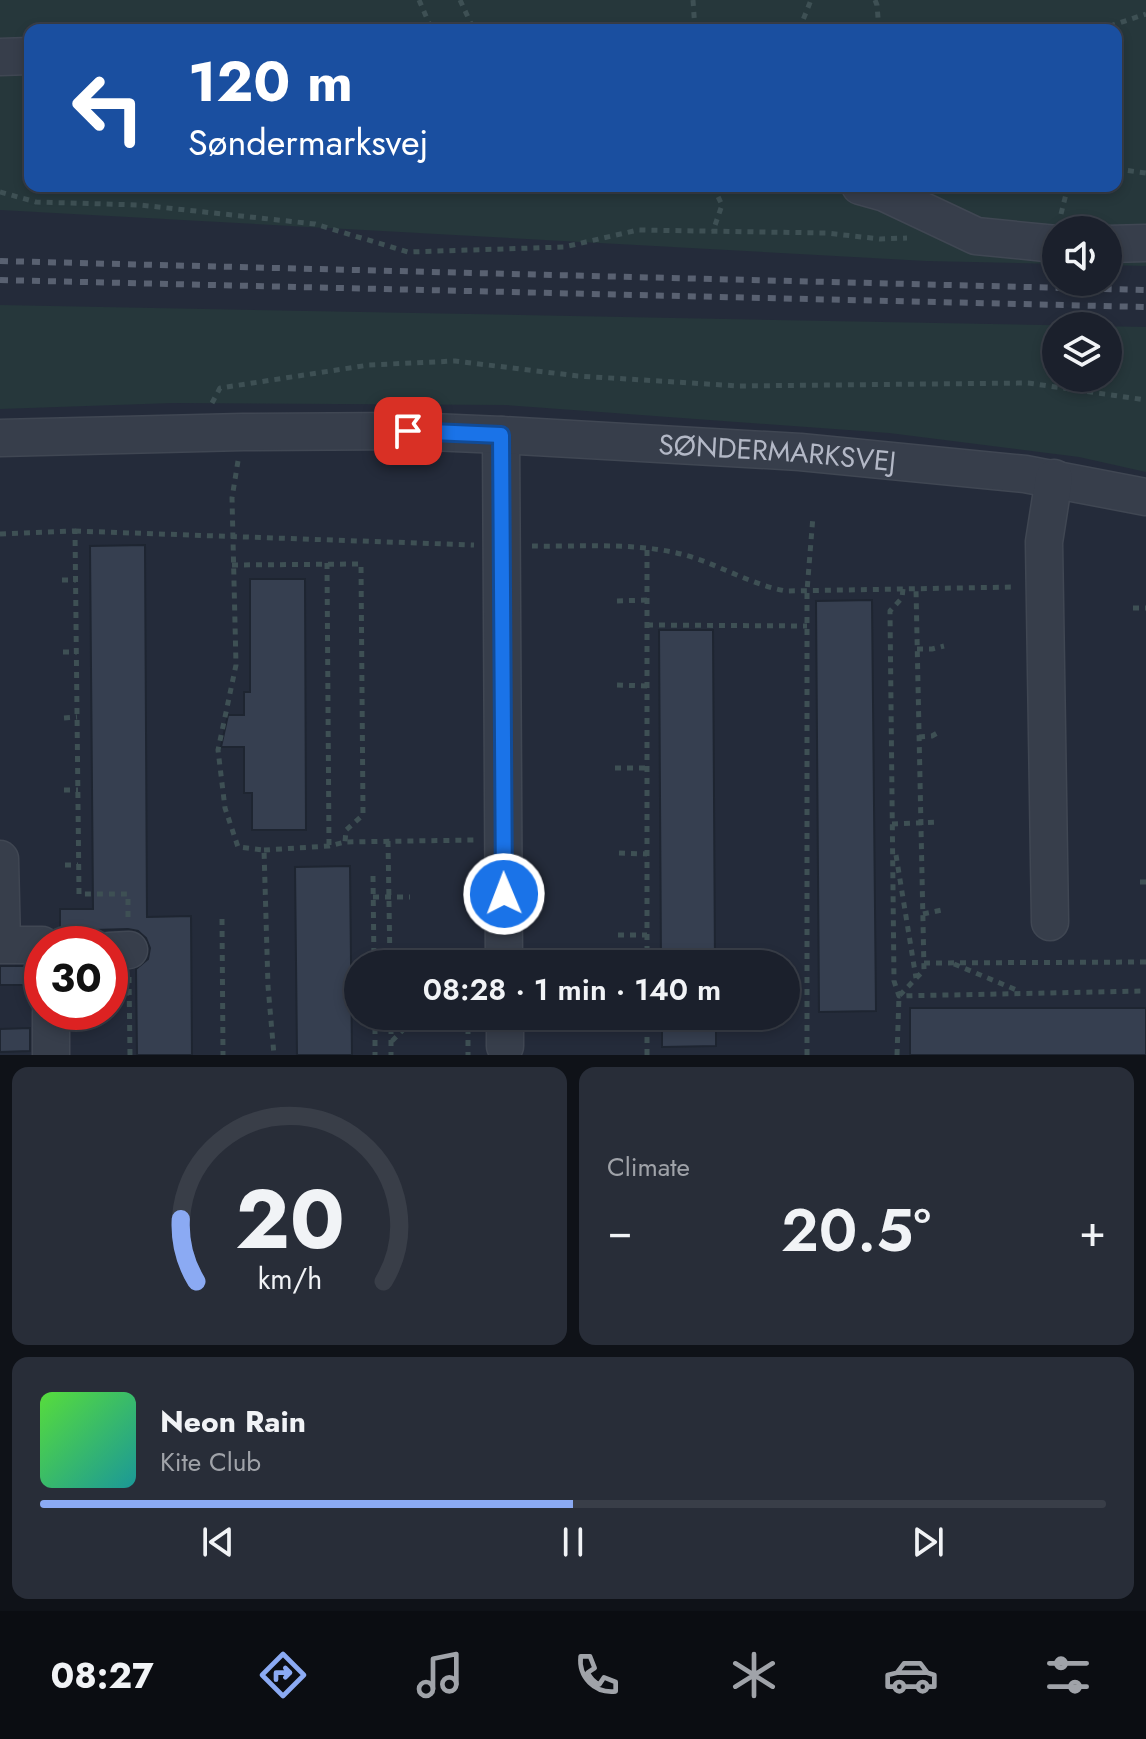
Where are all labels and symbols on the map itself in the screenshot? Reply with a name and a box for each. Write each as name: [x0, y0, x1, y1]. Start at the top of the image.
pin: [374, 397, 442, 465]
street label: SØNDERMARKSVEJ: [657, 424, 898, 482]
position arrow: [462, 852, 546, 936]
speed limit sign: 30: [24, 926, 128, 1030]

